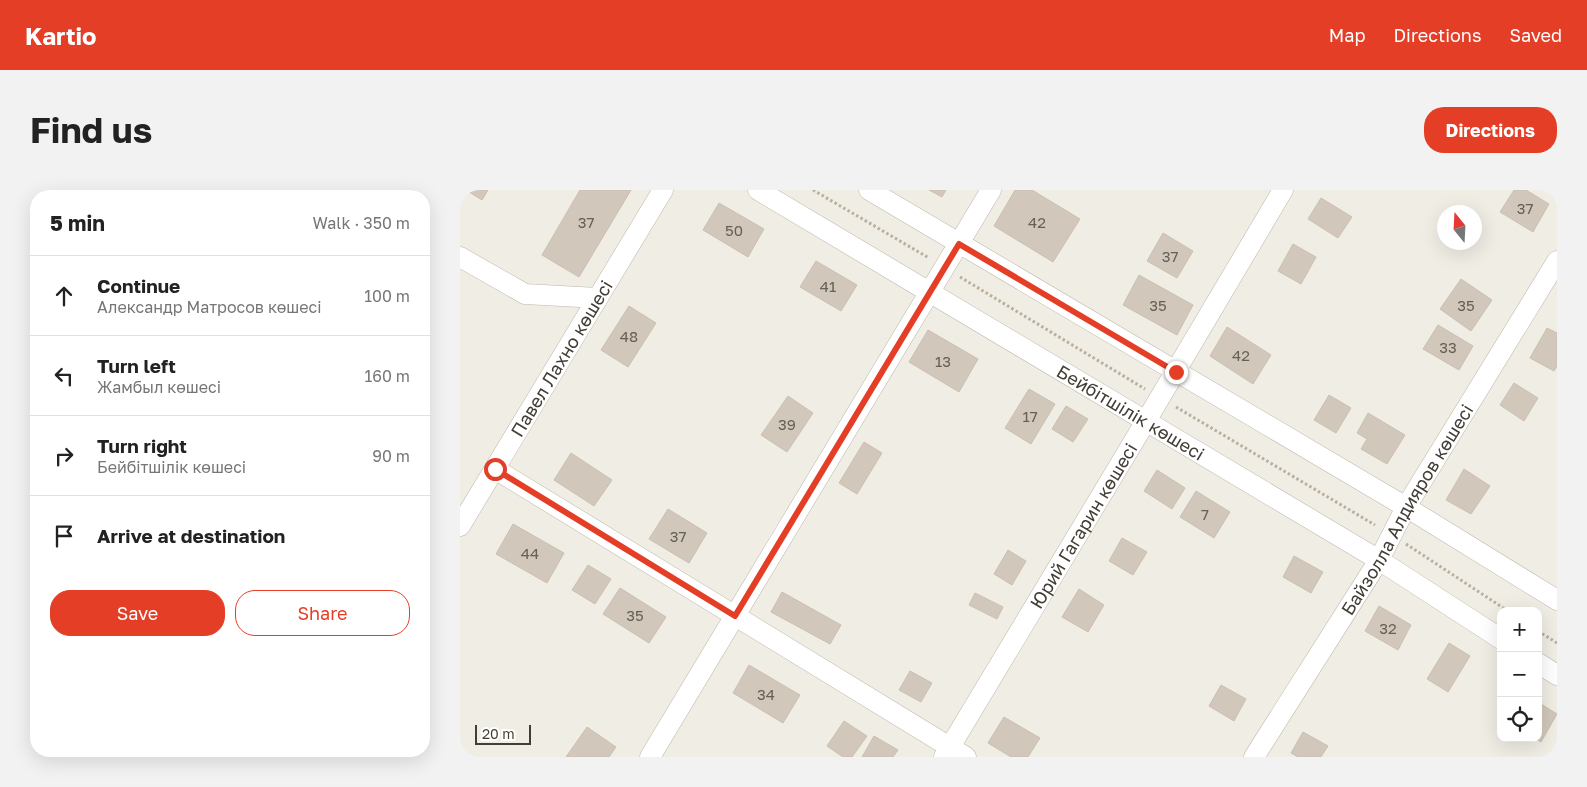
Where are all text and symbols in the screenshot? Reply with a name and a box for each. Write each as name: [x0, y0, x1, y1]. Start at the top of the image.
text: Kartio: [25, 21, 97, 50]
text: Map: [1329, 24, 1365, 46]
text: Directions: [1393, 24, 1481, 46]
text: Saved: [1509, 24, 1562, 46]
button: Directions: [1424, 107, 1557, 153]
text: Find us: [30, 109, 152, 151]
house number: 37: [1517, 199, 1533, 217]
north arrow: [1437, 205, 1482, 250]
text: 5 min: [50, 210, 105, 236]
text: Walk · 350 m: [313, 213, 410, 233]
house number: 37: [578, 213, 594, 231]
house number: 42: [1028, 213, 1046, 231]
house number: 50: [725, 221, 743, 239]
house number: 37: [1162, 247, 1178, 265]
text: Continue: [97, 274, 180, 297]
street label: Павел Лахно көшесі: [506, 276, 617, 440]
house number: 41: [820, 277, 836, 295]
icon: ahead: [50, 282, 78, 310]
text: 100 m: [364, 286, 410, 306]
house number: 35: [1149, 296, 1167, 314]
house number: 35: [1457, 296, 1475, 314]
text: Александр Матросов көшесі: [97, 297, 322, 317]
house number: 48: [620, 327, 638, 345]
house number: 33: [1439, 338, 1457, 356]
house number: 42: [1232, 346, 1250, 364]
house number: 13: [935, 352, 951, 370]
text: Turn left: [97, 354, 176, 377]
street label: Бейбітшілік көшесі: [1053, 360, 1209, 465]
route end: [1165, 361, 1188, 384]
icon: left: [50, 362, 78, 390]
text: 160 m: [364, 366, 410, 386]
text: Жамбыл көшесі: [97, 377, 221, 397]
street label: Байзолла Алдияров көшесі: [1336, 400, 1478, 619]
house number: 17: [1022, 407, 1038, 425]
house number: 39: [778, 415, 796, 433]
text: Turn right: [97, 434, 187, 457]
street label: Юрий Гагарин көшесі: [1025, 439, 1141, 612]
icon: right: [50, 442, 78, 470]
text: 90 m: [372, 446, 410, 466]
text: Бейбітшілік көшесі: [97, 457, 246, 477]
route start: [484, 458, 507, 481]
house number: 7: [1201, 505, 1209, 523]
icon: arrive: [50, 522, 78, 550]
text: Arrive at destination: [97, 524, 285, 547]
house number: 37: [670, 527, 686, 545]
house number: 44: [521, 544, 539, 562]
button: Save: [50, 590, 225, 636]
button: Share: [235, 590, 410, 636]
house number: 35: [626, 606, 644, 624]
map controls: [1497, 607, 1542, 742]
button: +: [1497, 607, 1542, 652]
house number: 32: [1379, 619, 1397, 637]
button: −: [1497, 652, 1542, 697]
house number: 34: [757, 685, 775, 703]
button: locate: [1497, 697, 1542, 742]
scale bar: [475, 722, 531, 745]
text: 20 m: [482, 725, 515, 742]

